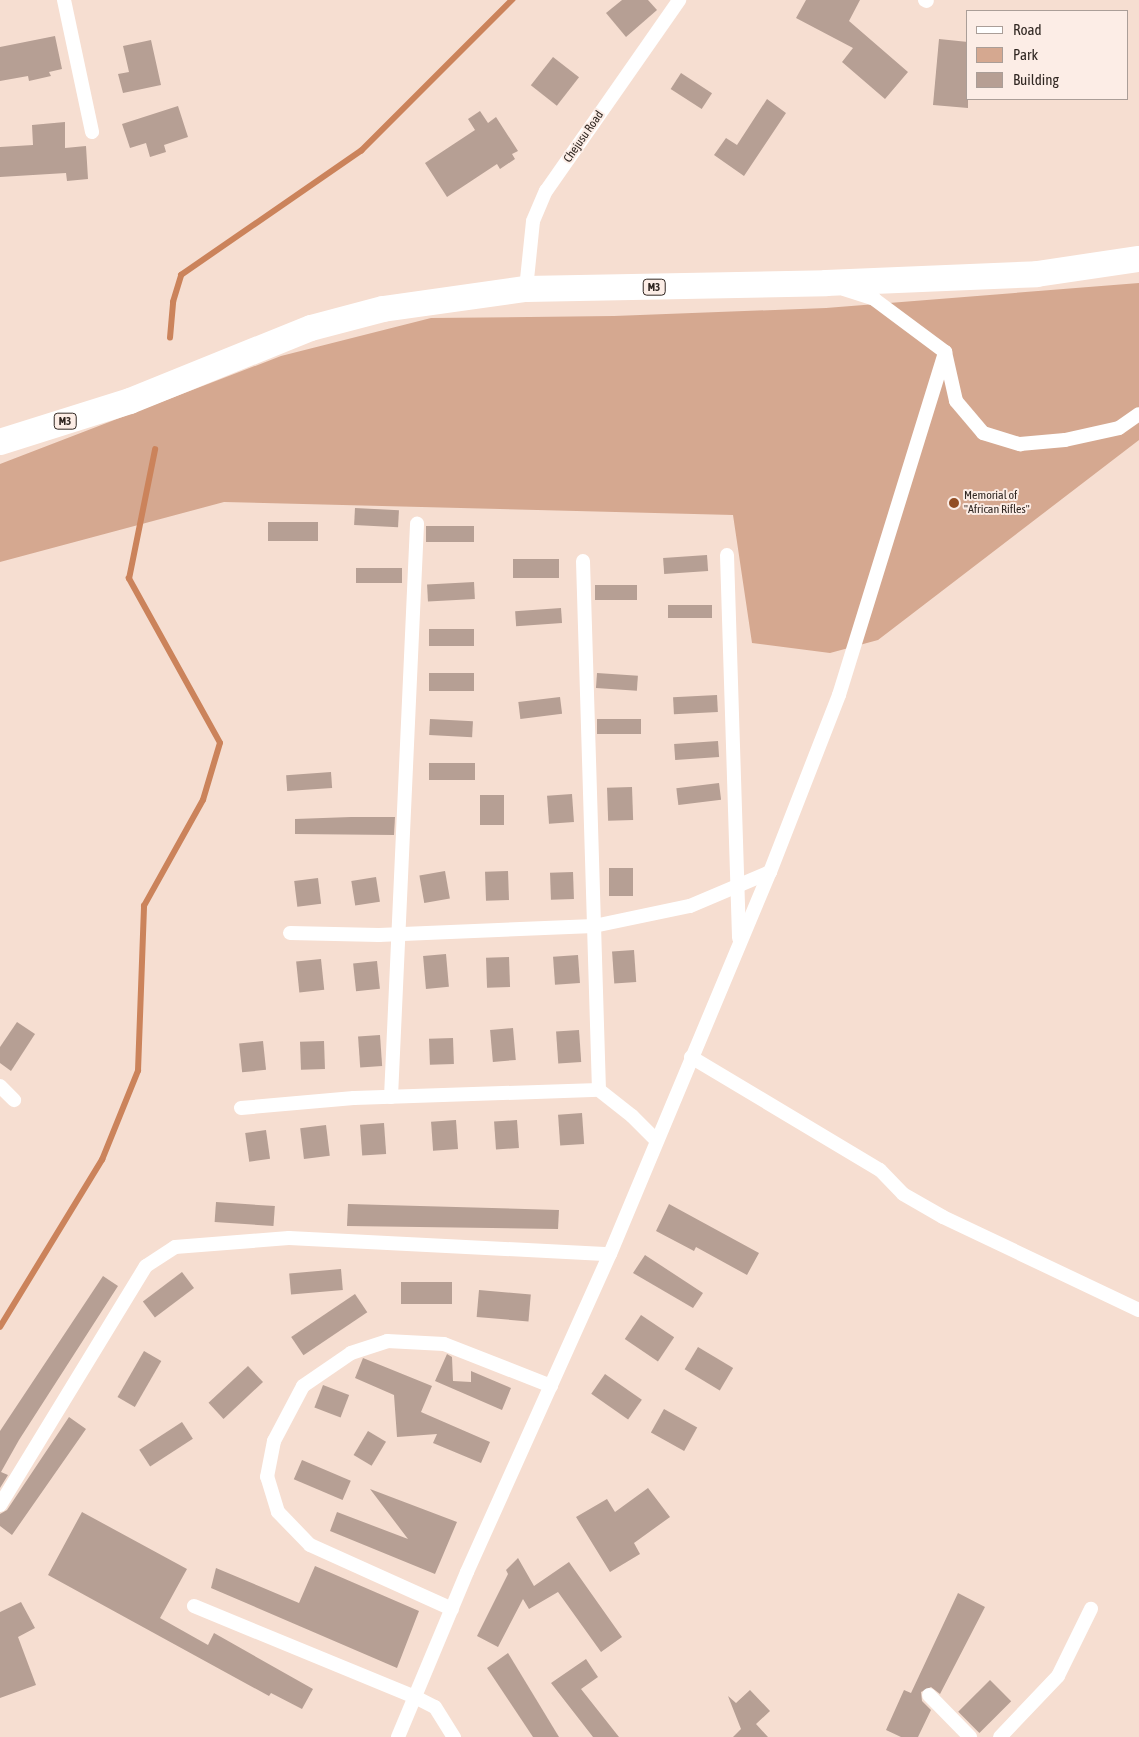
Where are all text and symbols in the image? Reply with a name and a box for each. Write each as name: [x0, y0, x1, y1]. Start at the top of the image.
legend: [966, 10, 1129, 100]
text: Road: [1013, 21, 1042, 38]
text: Park: [1013, 46, 1038, 63]
text: Building: [1013, 71, 1059, 88]
street label: Chejusu Road: [561, 108, 607, 166]
road number: M3: [642, 278, 666, 296]
road number: M3: [52, 412, 78, 430]
place label: Memorial of "African Rifles": [964, 489, 1030, 517]
marker: Memorial of "African Rifles": [948, 497, 960, 509]

